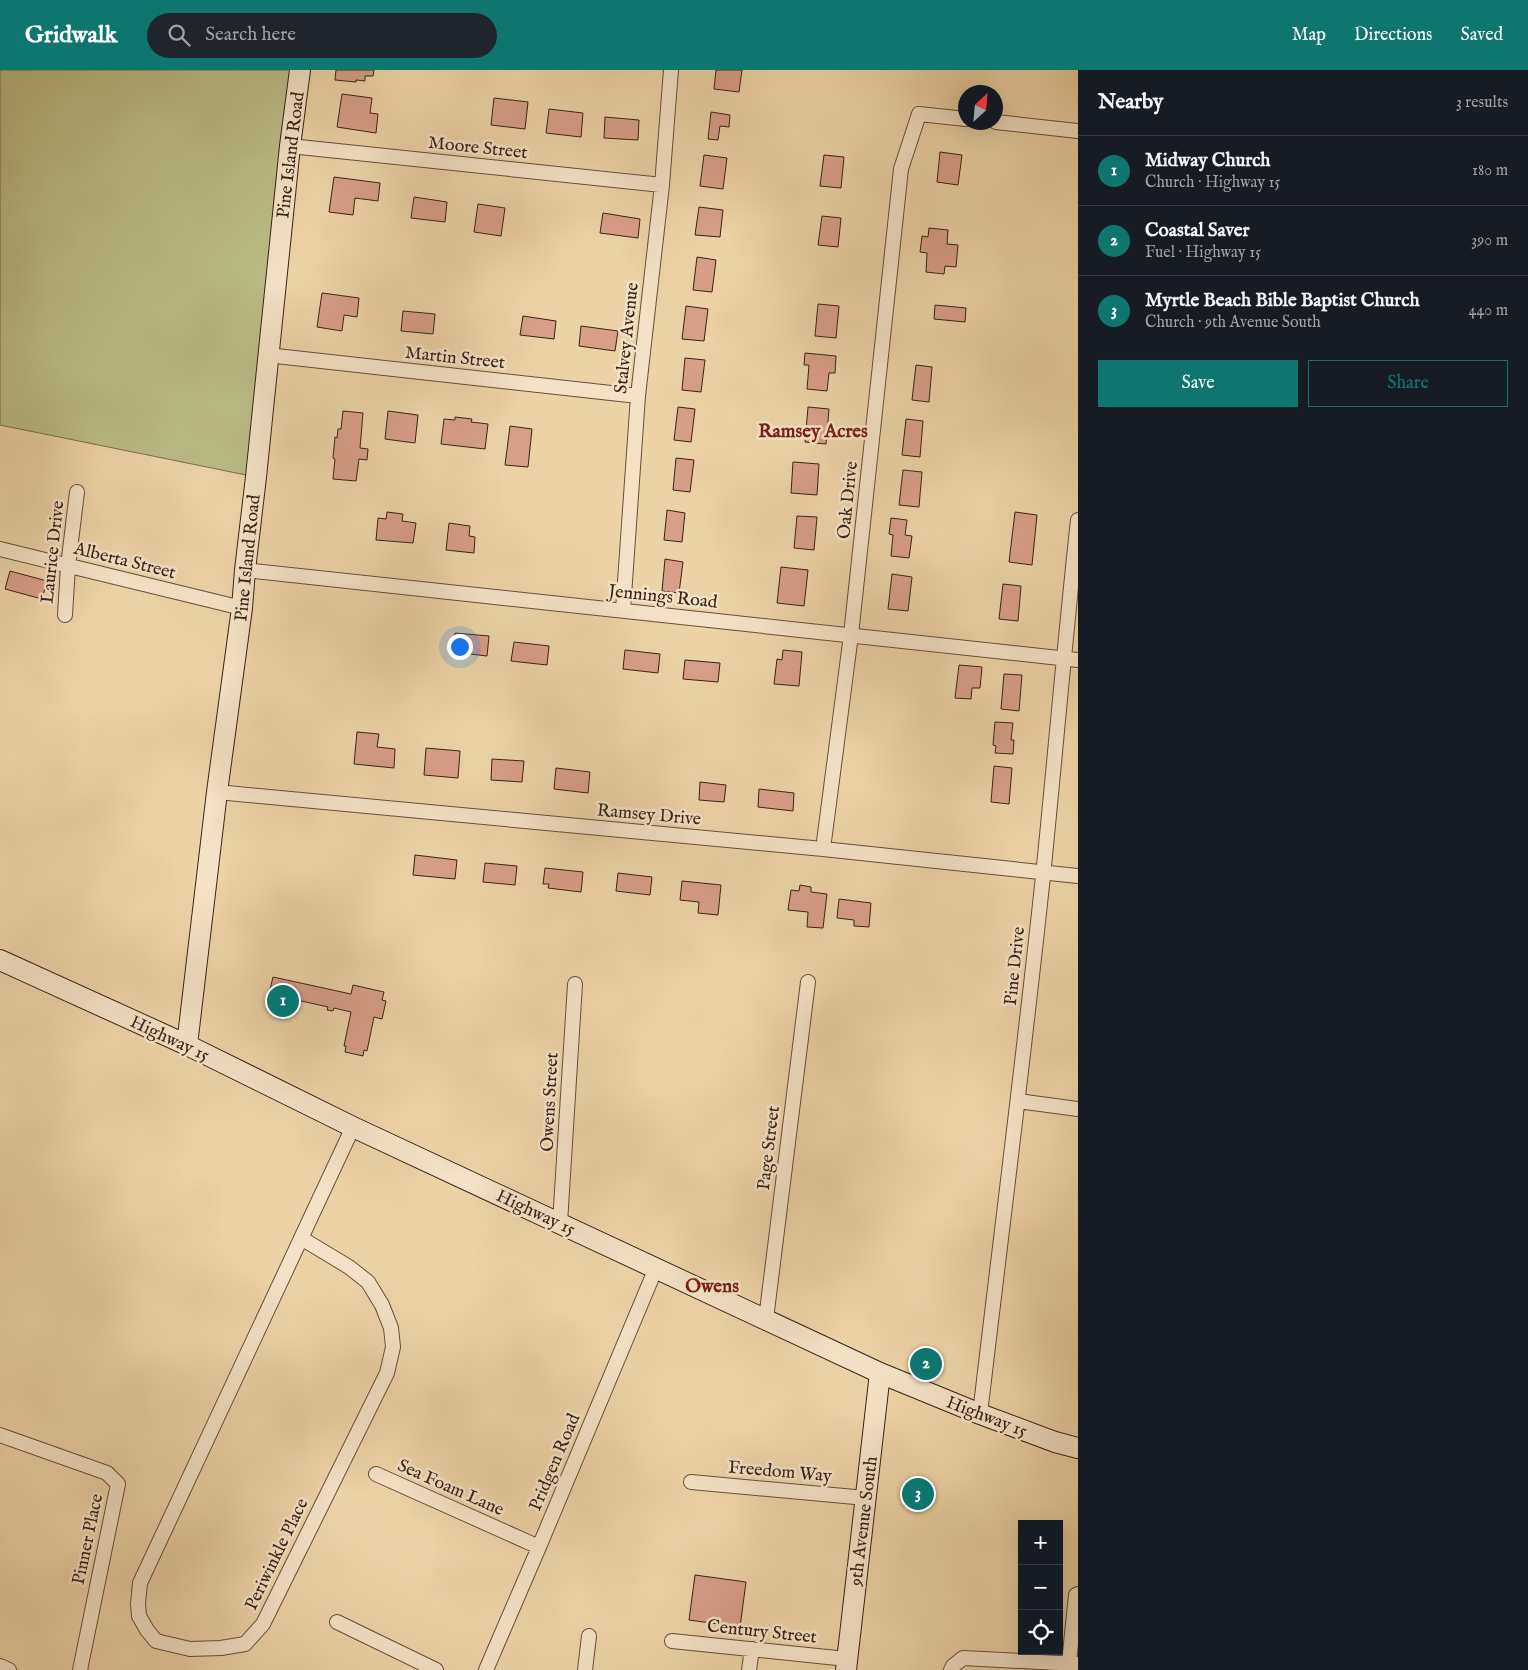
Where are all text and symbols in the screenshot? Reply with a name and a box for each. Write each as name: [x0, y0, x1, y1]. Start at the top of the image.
search box: [147, 13, 497, 58]
text: Gridwalk: [25, 20, 117, 51]
icon: search: [165, 21, 193, 49]
text: Search here: [205, 23, 296, 47]
text: Map: [1292, 24, 1326, 47]
text: Directions: [1354, 24, 1432, 47]
text: Saved: [1460, 24, 1503, 47]
north arrow: [958, 85, 1003, 130]
text: Nearby: [1098, 89, 1163, 116]
street label: Pine Island Road: [272, 90, 311, 220]
text: 3 results: [1456, 93, 1508, 113]
street label: Moore Street: [427, 132, 529, 165]
text: Midway Church: [1145, 149, 1271, 173]
text: 1: [1111, 161, 1117, 181]
text: 180 m: [1472, 161, 1508, 181]
text: Church · Highway 15: [1145, 173, 1280, 193]
text: Coastal Saver: [1145, 219, 1250, 243]
text: 2: [1110, 231, 1118, 251]
text: 390 m: [1471, 231, 1508, 251]
text: Fuel · Highway 15: [1145, 243, 1261, 263]
street label: Stalvey Avenue: [610, 281, 645, 395]
text: Myrtle Beach Bible Baptist Church: [1145, 289, 1420, 313]
text: 3: [1111, 301, 1117, 321]
text: 440 m: [1469, 301, 1508, 321]
text: Church · 9th Avenue South: [1145, 313, 1321, 333]
street label: Martin Street: [404, 342, 506, 375]
button: Save: [1098, 360, 1298, 407]
button: Share: [1308, 360, 1508, 407]
district label: Ramsey Acres: [758, 420, 868, 444]
street label: Oak Drive: [833, 460, 864, 540]
street label: Pine Island Road: [230, 493, 267, 623]
street label: Laurice Drive: [37, 500, 70, 605]
street label: Alberta Street: [70, 537, 178, 585]
street label: Jennings Road: [605, 580, 719, 615]
your location: [447, 634, 473, 660]
street label: Ramsey Drive: [596, 799, 702, 832]
street label: Pine Drive: [1000, 926, 1031, 1007]
pin: 1: [267, 982, 299, 1020]
street label: Highway 15: [126, 1011, 213, 1068]
street label: Owens Street: [536, 1052, 565, 1152]
street label: Page Street: [753, 1105, 786, 1192]
street label: Highway 15: [492, 1185, 579, 1242]
district label: Owens: [685, 1275, 739, 1299]
pin: 2: [910, 1345, 942, 1383]
street label: Highway 15: [943, 1391, 1031, 1443]
street label: Pridgen Road: [525, 1410, 586, 1515]
street label: Sea Foam Lane: [394, 1455, 507, 1522]
street label: 9th Avenue South: [845, 1455, 884, 1588]
street label: Freedom Way: [727, 1457, 833, 1488]
pin: 3: [902, 1475, 934, 1513]
street label: Pinner Place: [68, 1492, 109, 1587]
street label: Periwinkle Place: [240, 1495, 314, 1614]
map controls: [1018, 1520, 1063, 1655]
button: +: [1018, 1520, 1063, 1565]
button: −: [1018, 1565, 1063, 1610]
button: locate: [1018, 1610, 1063, 1655]
street label: Century Street: [706, 1615, 818, 1650]

